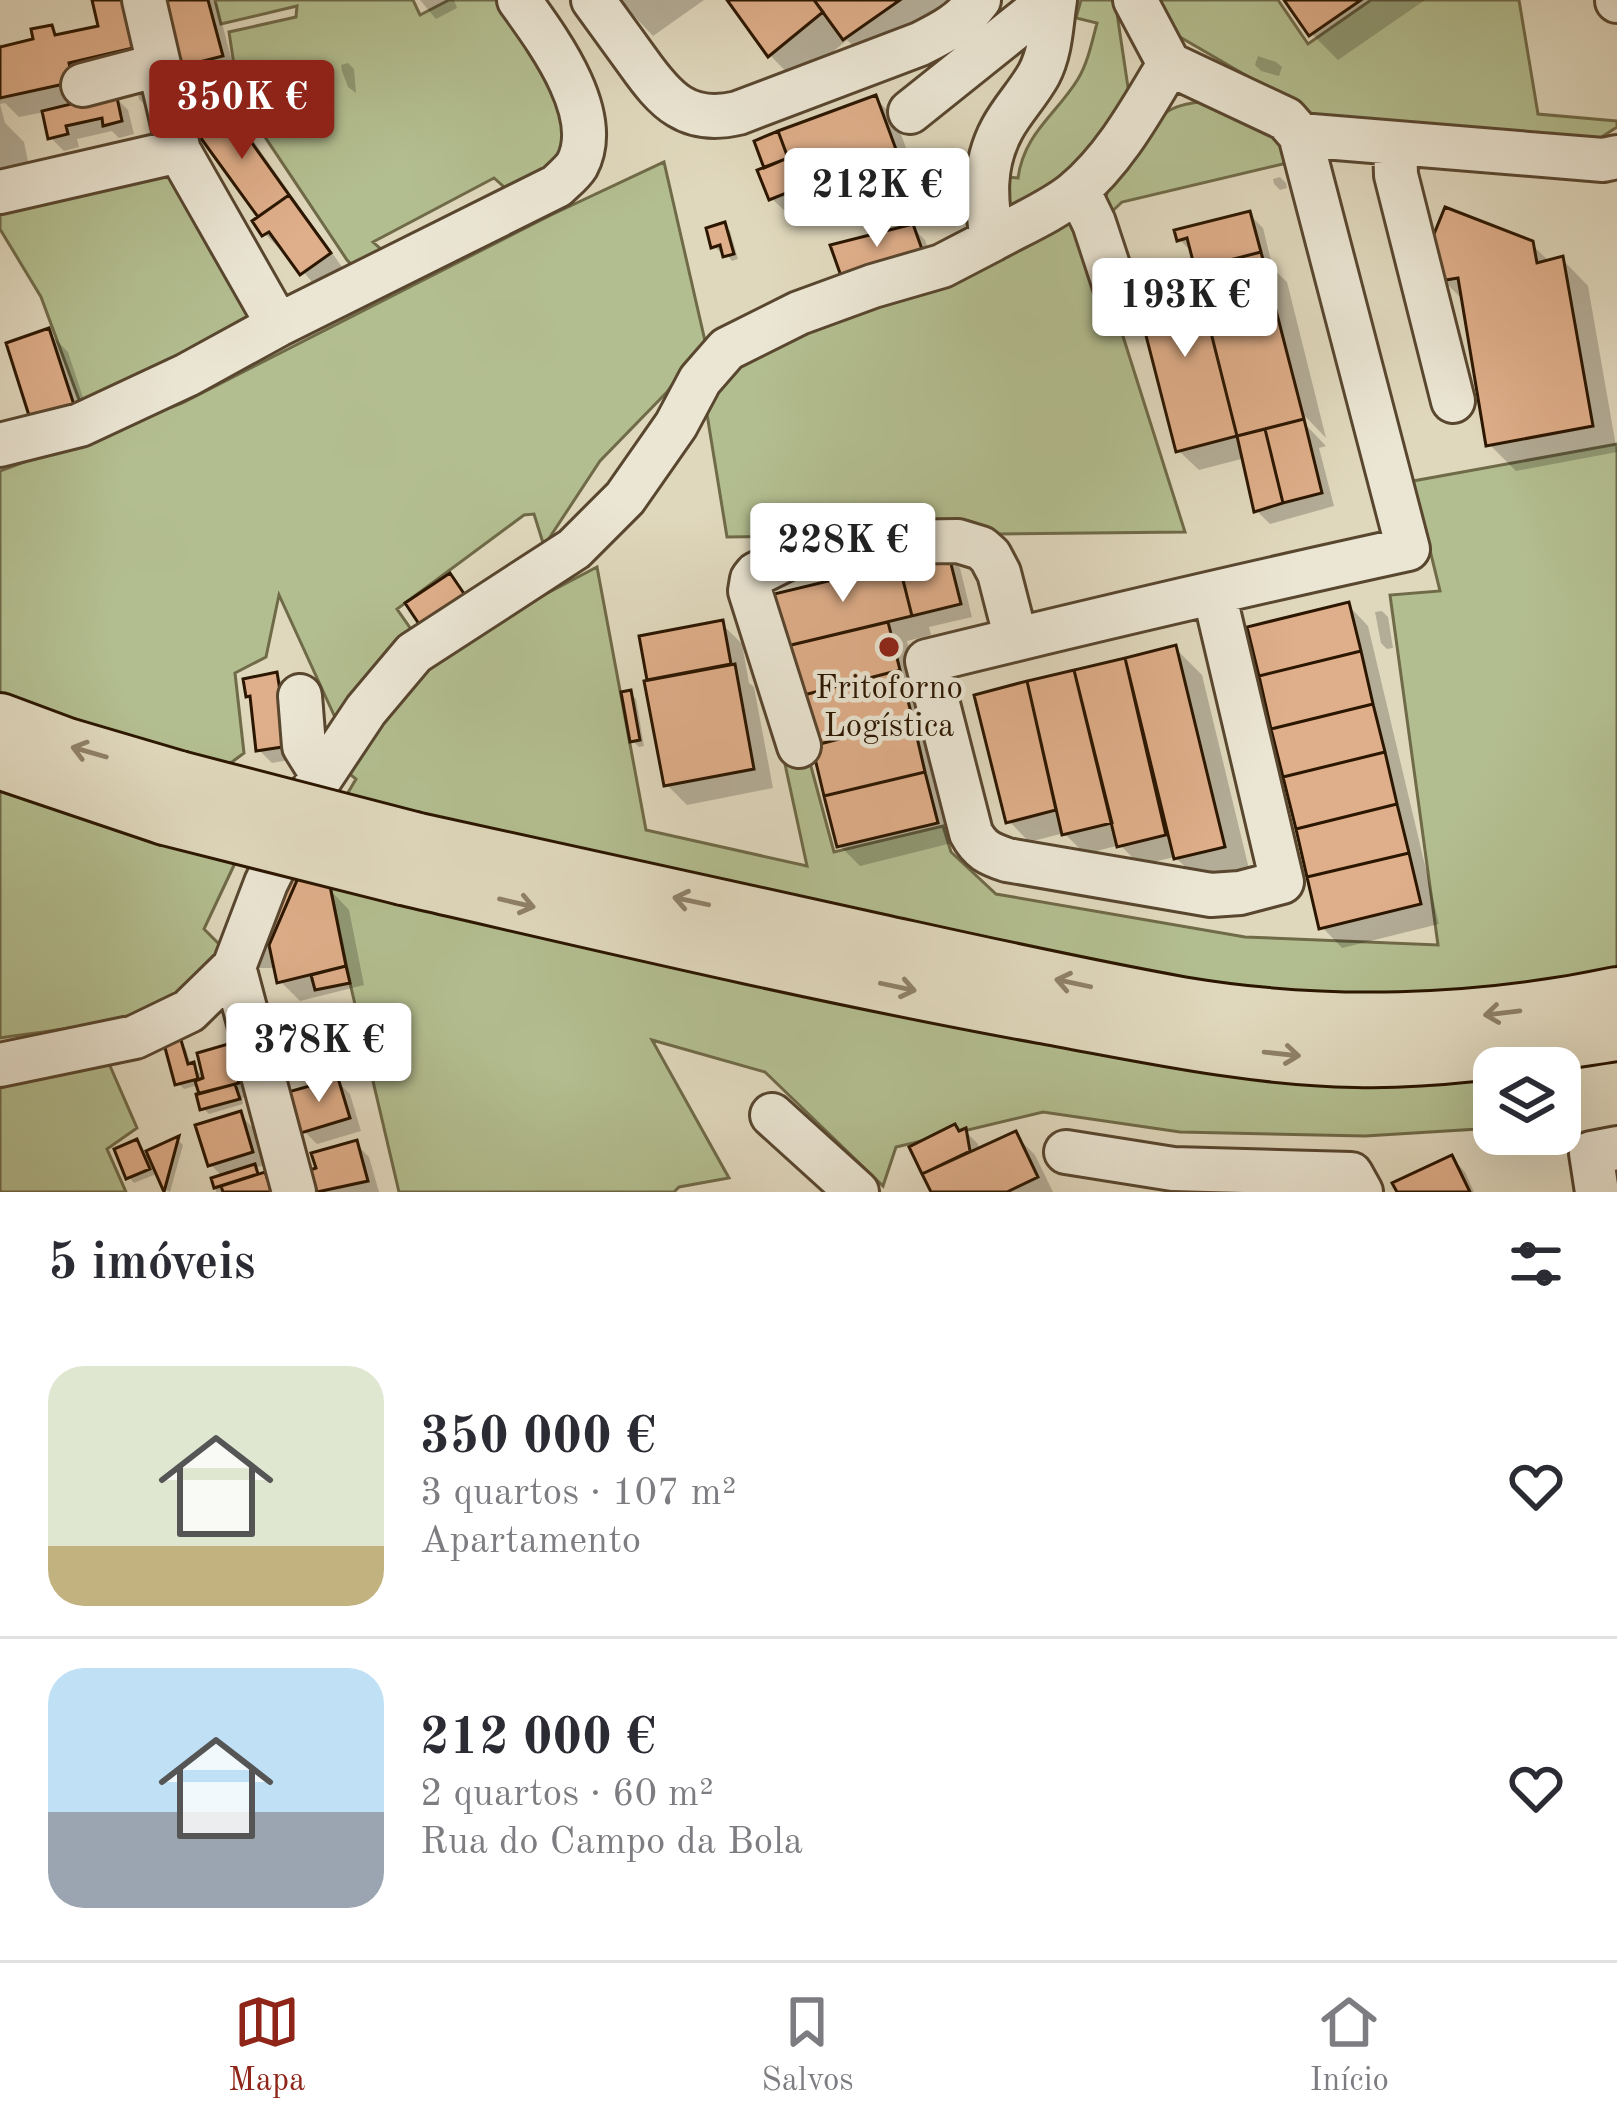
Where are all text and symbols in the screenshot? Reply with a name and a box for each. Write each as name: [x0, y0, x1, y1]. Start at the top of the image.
pin: 350K €: [144, 60, 340, 162]
text: 350K €: [176, 79, 308, 118]
pin: 212K €: [779, 148, 975, 250]
text: 212K €: [811, 167, 943, 206]
pin: 193K €: [1087, 258, 1283, 360]
text: 193K €: [1119, 277, 1251, 316]
pin: 228K €: [745, 503, 941, 605]
text: 228K €: [777, 522, 909, 561]
marker: Fritoforno Logística: [876, 634, 902, 660]
place label: Fritoforno Logística: [815, 673, 963, 744]
one-way arrow: [70, 740, 108, 762]
one-way arrow: [673, 889, 711, 912]
one-way arrow: [497, 893, 535, 915]
one-way arrow: [1054, 970, 1092, 993]
one-way arrow: [878, 977, 916, 1000]
pin: 378K €: [221, 1003, 417, 1105]
one-way arrow: [1483, 1003, 1522, 1025]
text: 378K €: [253, 1022, 385, 1061]
one-way arrow: [1261, 1044, 1300, 1066]
map controls: [1473, 1047, 1581, 1155]
button: layers: [1473, 1047, 1581, 1155]
icon: filters: [1503, 1231, 1569, 1297]
text: 5 imóveis: [48, 1239, 255, 1290]
text: 350 000 €: [420, 1413, 656, 1464]
icon: home: [144, 1414, 288, 1558]
icon: heart: [1503, 1453, 1569, 1519]
text: 3 quartos · 107 m²: [420, 1474, 736, 1513]
text: Apartamento: [420, 1522, 641, 1561]
text: 212 000 €: [420, 1714, 656, 1765]
icon: home: [144, 1716, 288, 1860]
icon: heart: [1503, 1755, 1569, 1821]
text: 2 quartos · 60 m²: [420, 1775, 714, 1814]
text: Rua do Campo da Bola: [420, 1823, 803, 1862]
tab: Mapa: [228, 1989, 305, 2102]
tab: Salvos: [761, 1989, 854, 2102]
tab: Início: [1310, 1989, 1389, 2102]

